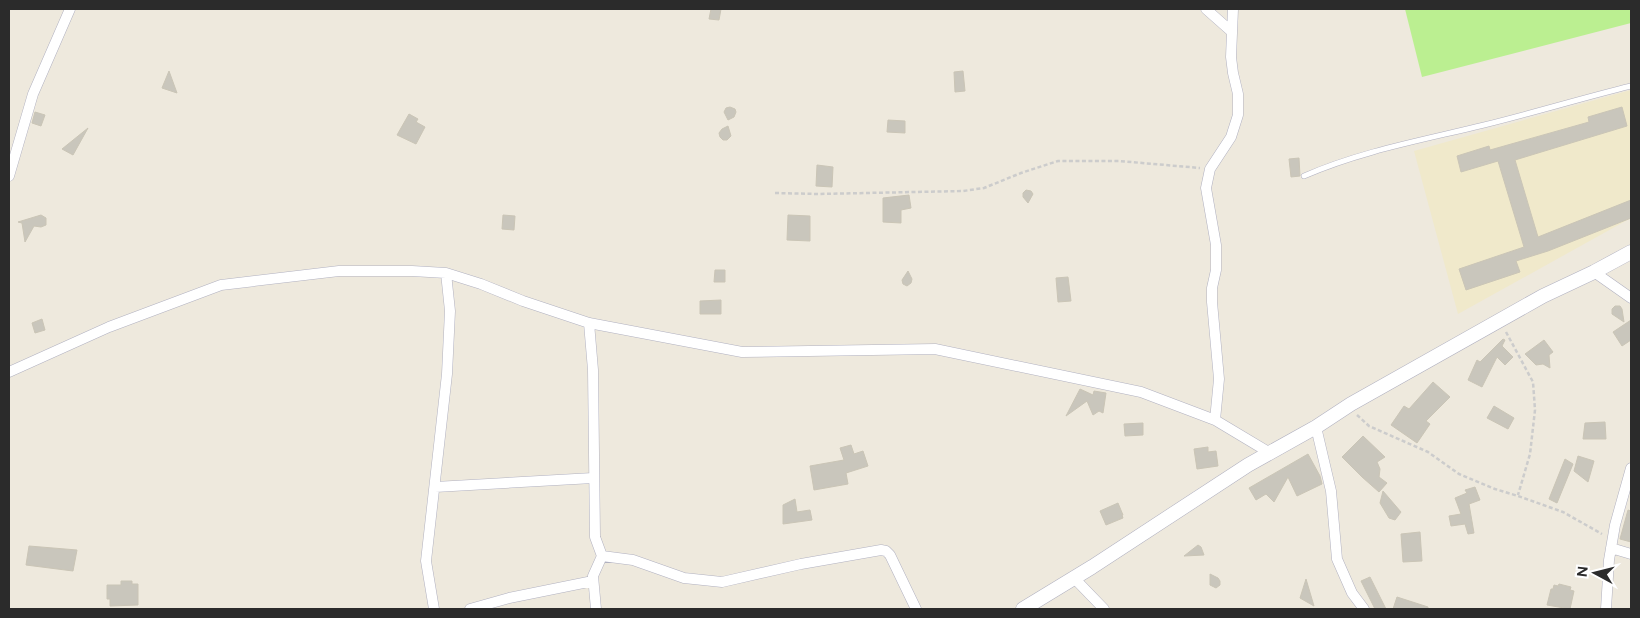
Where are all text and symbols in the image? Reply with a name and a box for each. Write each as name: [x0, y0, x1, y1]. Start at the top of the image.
north arrow: [1570, 548, 1620, 598]
text: N: [1573, 565, 1592, 578]

